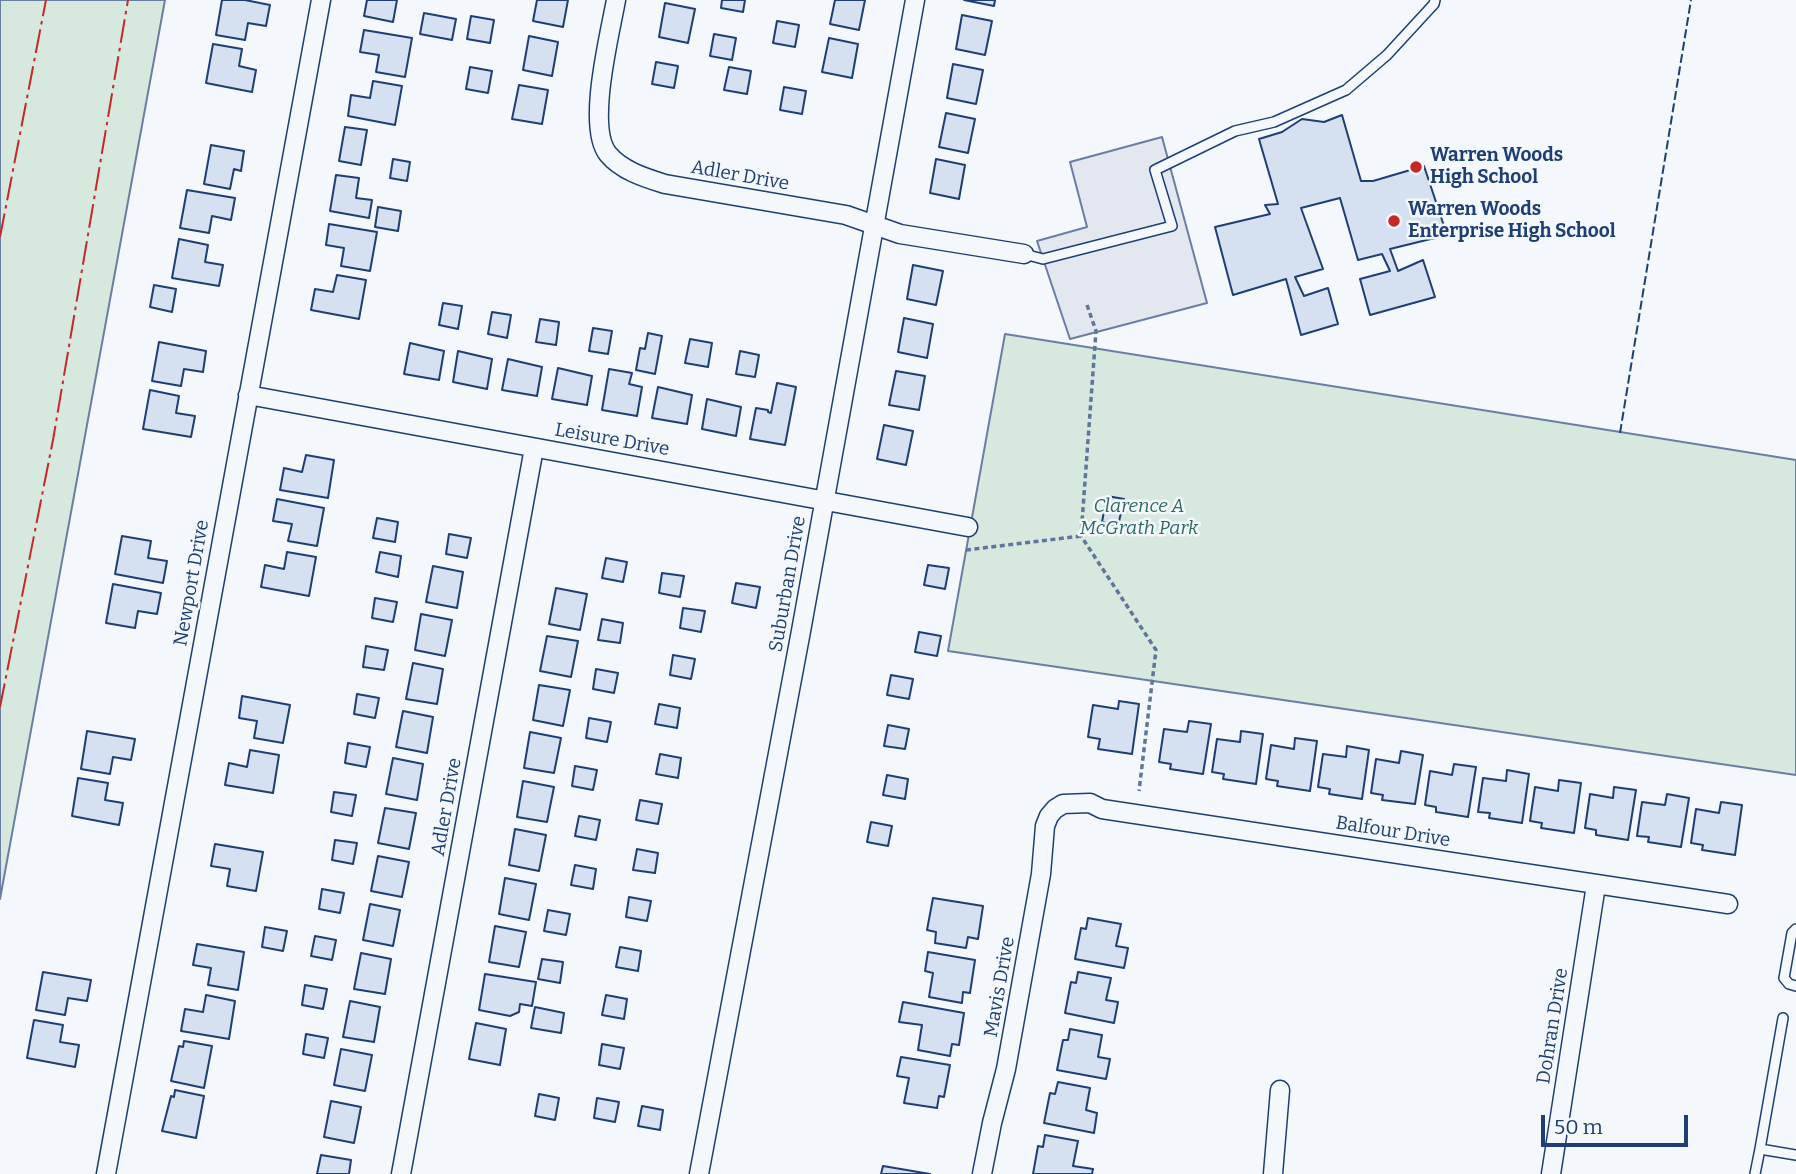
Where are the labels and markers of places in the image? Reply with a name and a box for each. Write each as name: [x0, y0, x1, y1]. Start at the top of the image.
place label: Warren Woods High School: [1430, 145, 1563, 189]
marker: Warren Woods High School: [1408, 159, 1424, 175]
place label: Warren Woods Enterprise High School: [1408, 199, 1616, 243]
marker: Warren Woods Enterprise High School: [1386, 213, 1402, 229]

